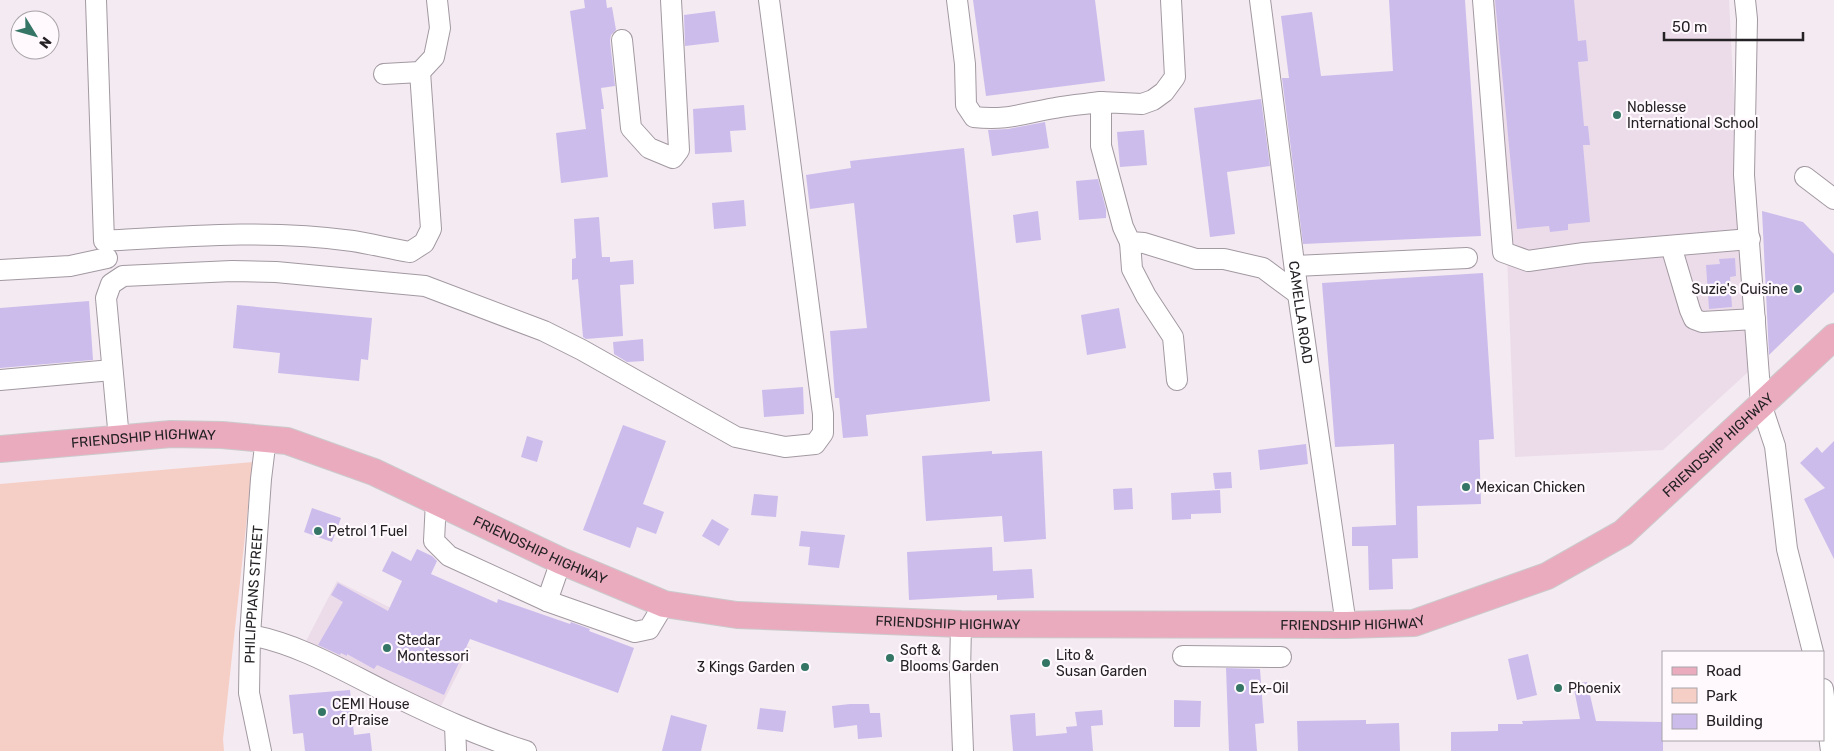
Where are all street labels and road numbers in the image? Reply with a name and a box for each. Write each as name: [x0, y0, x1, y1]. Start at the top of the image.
street label: CAMELLA ROAD: [1285, 260, 1316, 365]
street label: FRIENDSHIP HIGHWAY: [1659, 389, 1777, 501]
street label: FRIENDSHIP HIGHWAY: [70, 426, 216, 452]
street label: FRIENDSHIP HIGHWAY: [470, 512, 610, 588]
street label: PHILIPPIANS STREET: [242, 525, 267, 664]
street label: FRIENDSHIP HIGHWAY: [1280, 612, 1428, 634]
street label: FRIENDSHIP HIGHWAY: [875, 613, 1021, 633]

